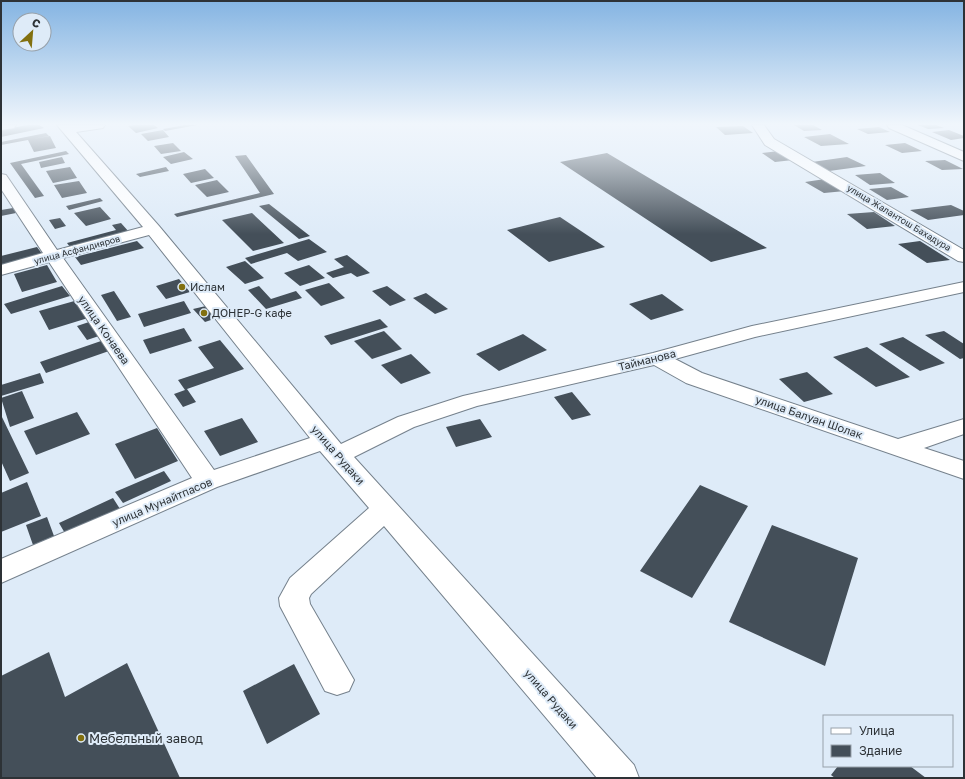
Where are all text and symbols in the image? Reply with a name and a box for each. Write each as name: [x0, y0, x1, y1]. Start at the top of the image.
north arrow: [12, 12, 52, 52]
text: С: [30, 15, 43, 30]
street label: улица Жалантош Бахадура: [845, 182, 953, 253]
street label: улица Асфандияров: [33, 233, 121, 266]
place label: Ислам: [190, 280, 225, 293]
marker: Ислам: [177, 282, 187, 292]
street label: улица Конаева: [76, 293, 133, 367]
place label: ДОНЕР-G кафе: [212, 306, 292, 319]
marker: ДОНЕР-G кафе: [199, 308, 209, 318]
street label: Тайманова: [617, 346, 677, 373]
street label: улица Балуан Шолак: [754, 392, 865, 441]
street label: улица Рудаки: [309, 422, 368, 487]
street label: улица Мунайтпасов: [110, 475, 214, 528]
street label: улица Рудаки: [522, 666, 581, 731]
legend: [823, 715, 953, 767]
text: Улица: [859, 723, 895, 738]
place label: Мебельный завод: [89, 730, 203, 746]
marker: Мебельный завод: [76, 733, 86, 743]
text: Здание: [859, 743, 902, 758]

